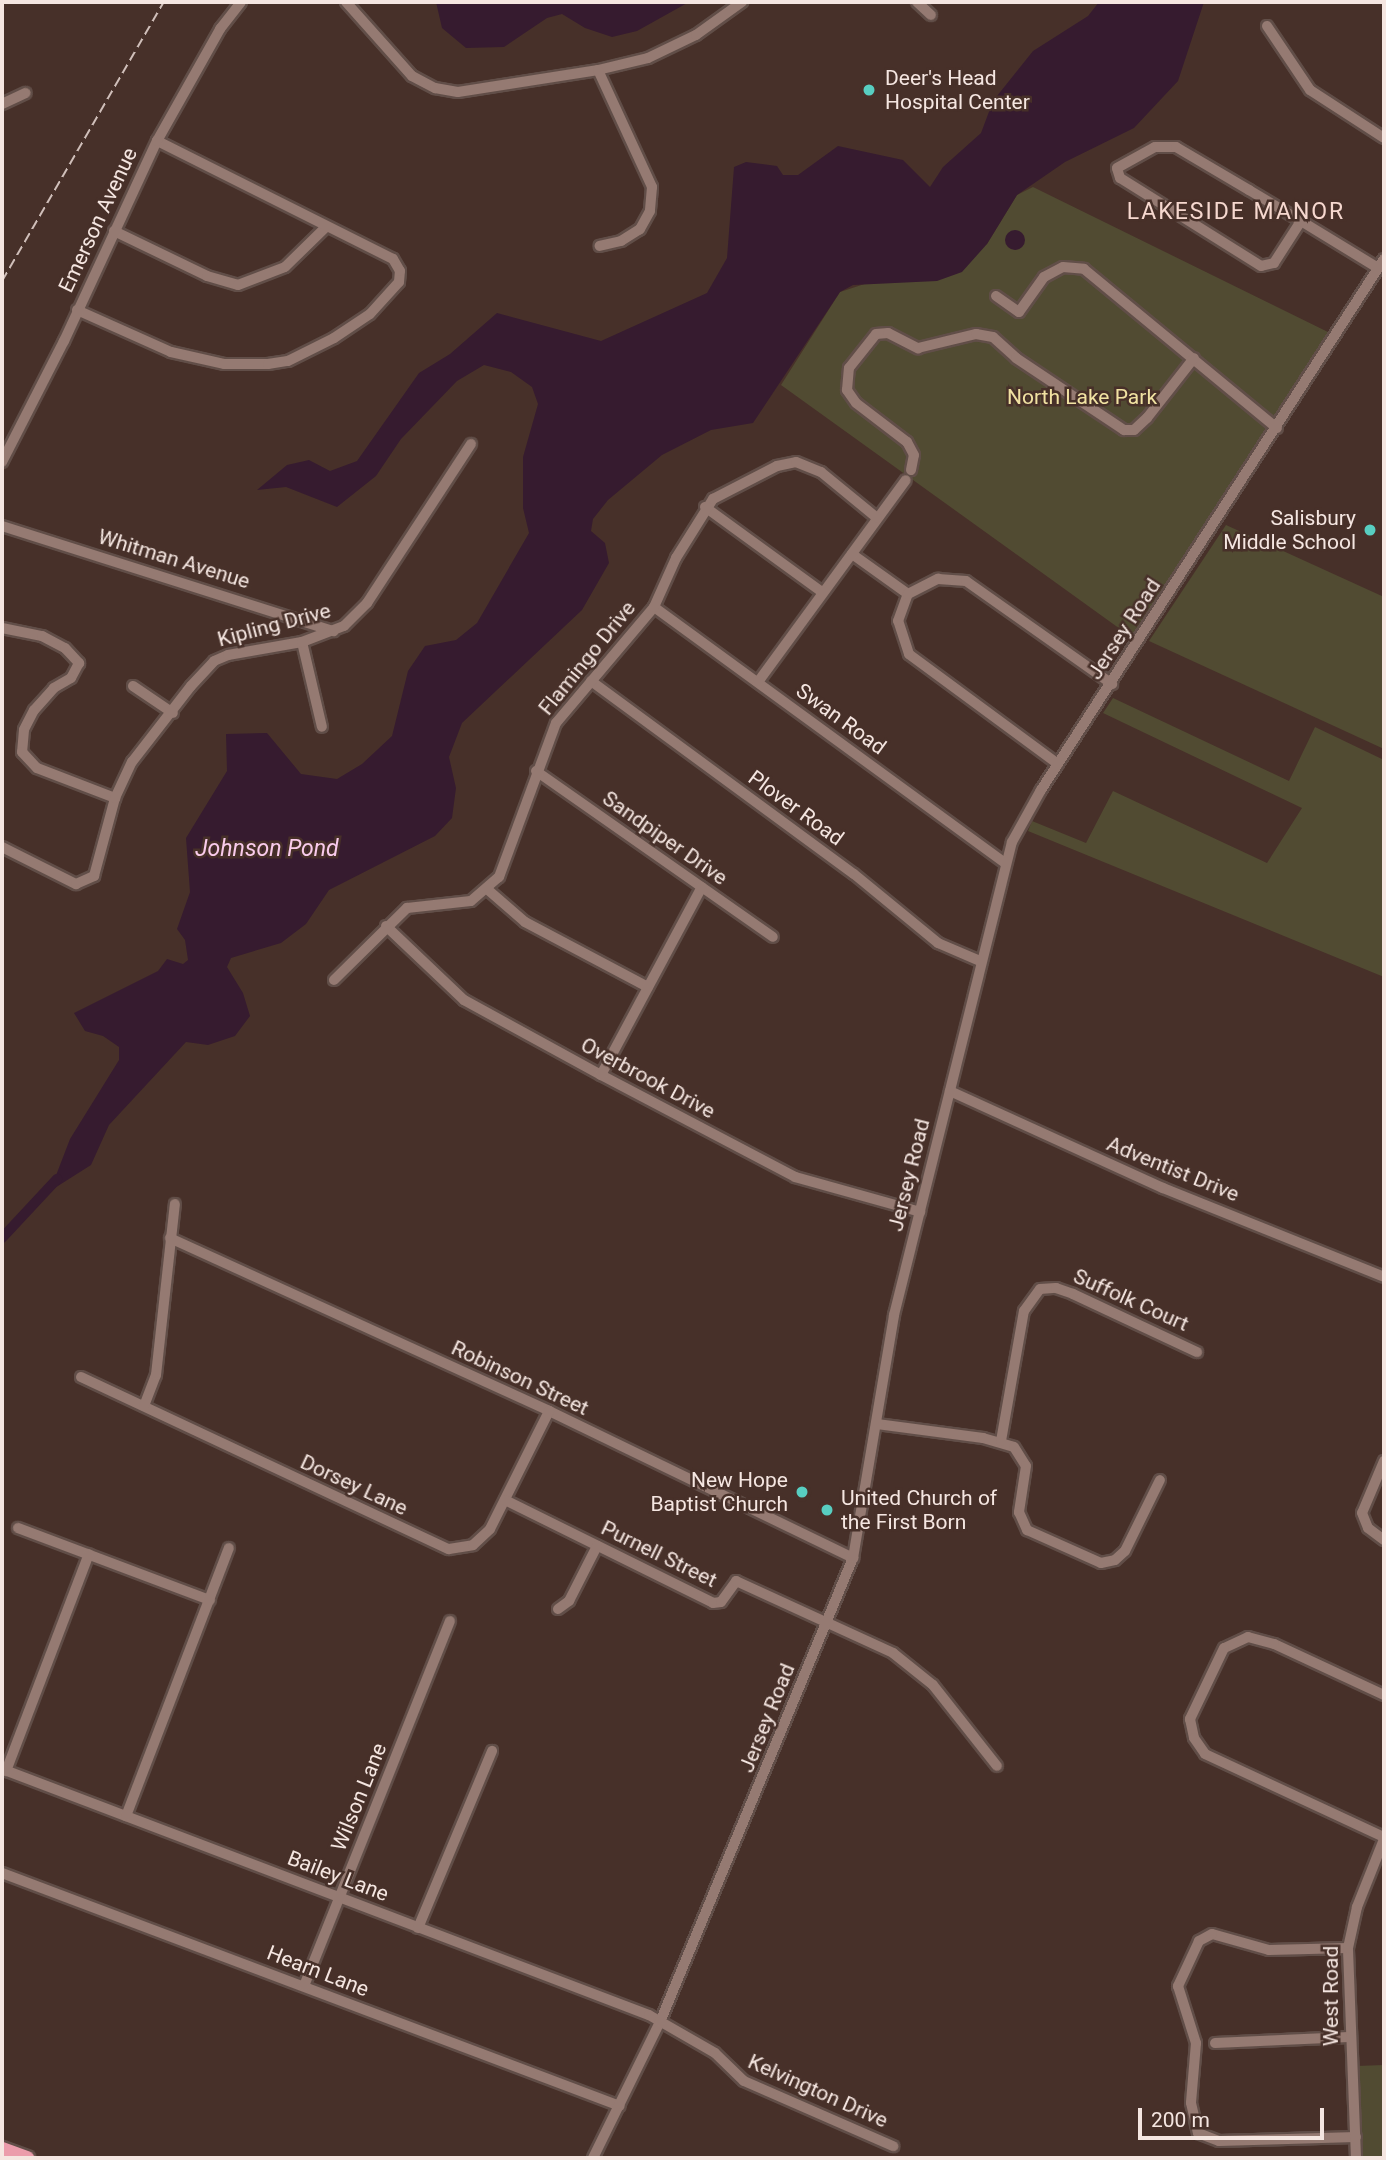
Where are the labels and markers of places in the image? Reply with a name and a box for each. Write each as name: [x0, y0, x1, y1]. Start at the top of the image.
place label: Deer's Head Hospital Center: [885, 65, 1030, 115]
marker: Deer's Head Hospital Center: [859, 80, 879, 100]
place label: Salisbury Middle School: [1223, 505, 1356, 555]
marker: Salisbury Middle School: [1362, 522, 1378, 538]
place label: New Hope Baptist Church: [651, 1467, 788, 1517]
marker: New Hope Baptist Church: [794, 1484, 810, 1500]
place label: United Church of the First Born: [841, 1485, 997, 1535]
marker: United Church of the First Born: [819, 1502, 835, 1518]

